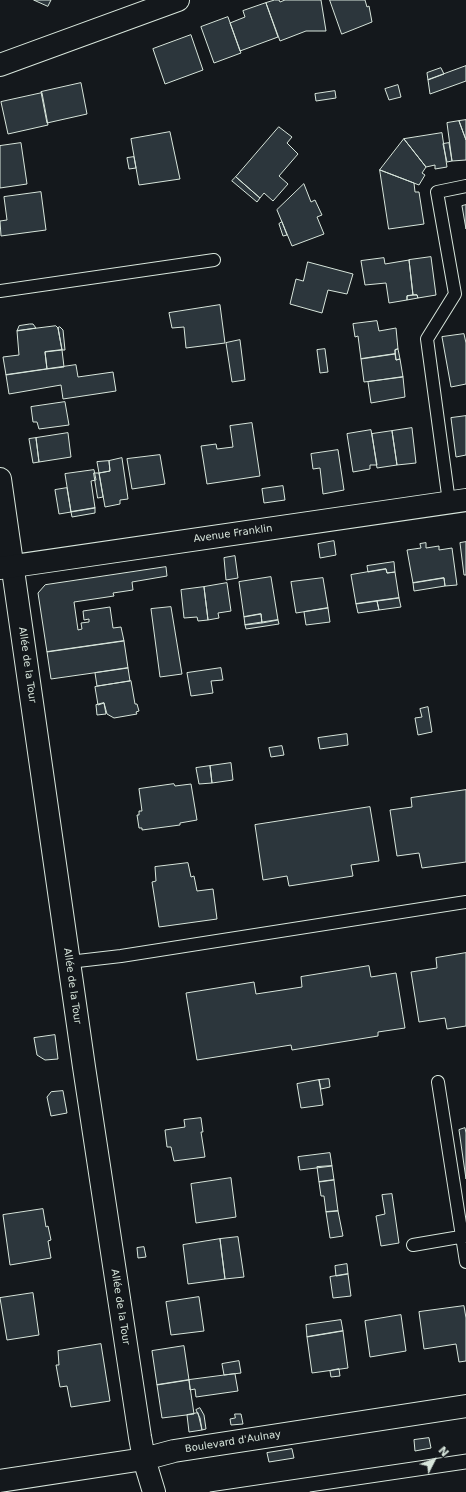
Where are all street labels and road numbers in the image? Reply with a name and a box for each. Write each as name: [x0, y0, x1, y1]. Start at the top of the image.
street label: Avenue Franklin: [193, 523, 273, 545]
street label: Allée de la Tour: [16, 626, 38, 704]
street label: Allée de la Tour: [61, 947, 83, 1025]
street label: Allée de la Tour: [108, 1268, 132, 1346]
street label: Boulevard d'Aulnay: [184, 1428, 282, 1456]

